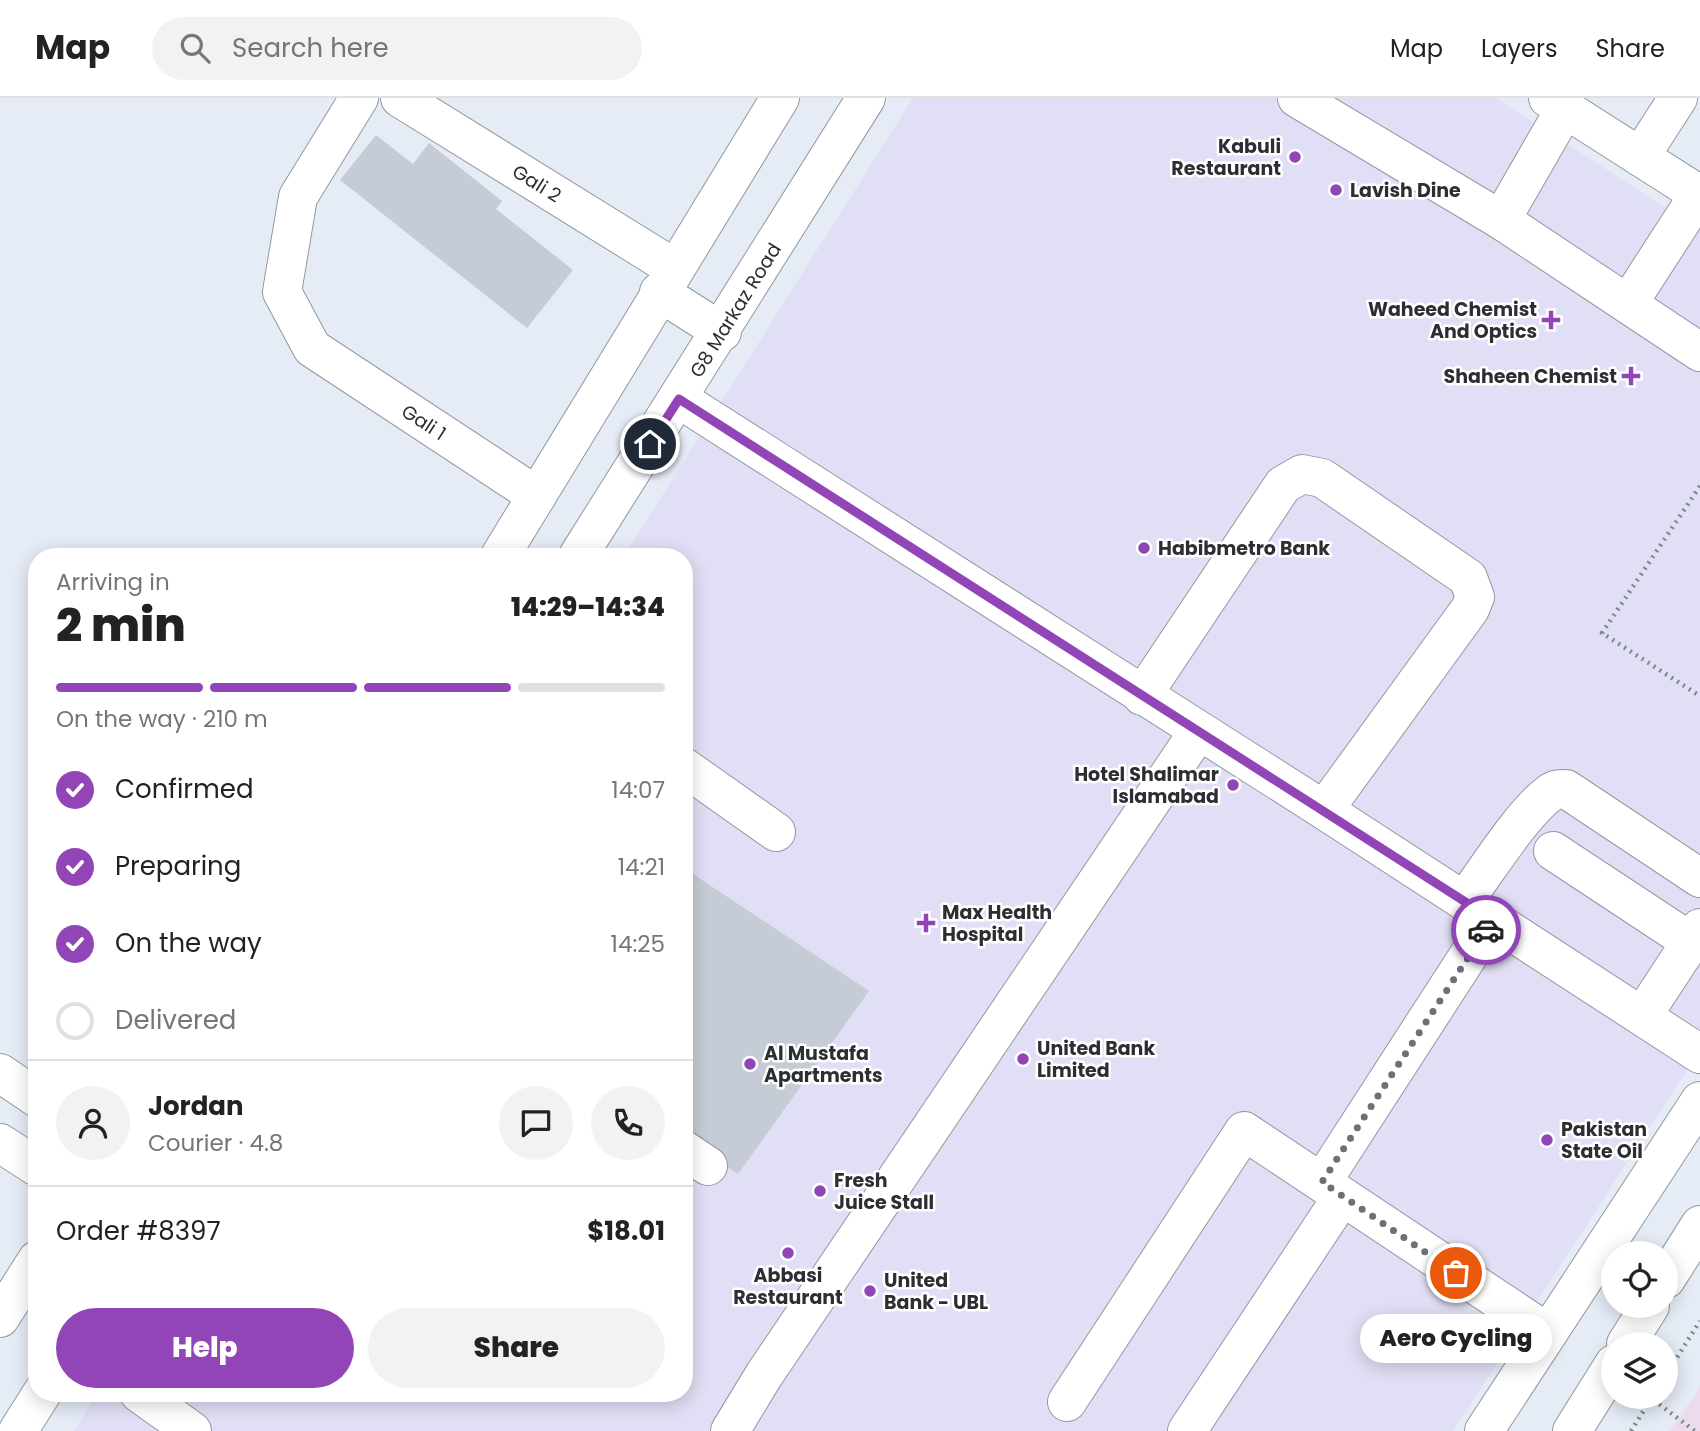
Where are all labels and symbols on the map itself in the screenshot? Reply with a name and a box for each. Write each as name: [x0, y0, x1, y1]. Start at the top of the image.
place label: Kabuli Restaurant: [1171, 133, 1281, 182]
marker: Kabuli Restaurant: [1287, 149, 1303, 165]
street label: Gali 2: [507, 158, 566, 209]
place label: Lavish Dine: [1350, 177, 1461, 204]
marker: Lavish Dine: [1328, 182, 1344, 198]
street label: G8 Markaz Road: [683, 238, 788, 383]
place label: Waheed Chemist And Optics: [1368, 296, 1537, 345]
marker: Waheed Chemist And Optics: [1543, 312, 1559, 328]
place label: Shaheen Chemist: [1444, 363, 1617, 390]
marker: Shaheen Chemist: [1623, 368, 1639, 384]
street label: Gali 1: [396, 398, 451, 447]
pin: [620, 414, 680, 474]
place label: Habibmetro Bank: [1158, 535, 1330, 562]
marker: Habibmetro Bank: [1136, 540, 1152, 556]
place label: Hotel Shalimar Islamabad: [1074, 761, 1219, 810]
marker: Hotel Shalimar Islamabad: [1225, 777, 1241, 793]
courier: [1451, 895, 1521, 965]
place label: Max Health Hospital: [942, 899, 1052, 948]
marker: Max Health Hospital: [916, 913, 936, 933]
place label: United Bank Limited: [1037, 1035, 1155, 1084]
place label: Al Mustafa Apartments: [764, 1040, 883, 1089]
marker: United Bank Limited: [1015, 1051, 1031, 1067]
marker: Al Mustafa Apartments: [742, 1056, 758, 1072]
place label: Pakistan State Oil: [1561, 1116, 1647, 1165]
marker: Pakistan State Oil: [1539, 1132, 1555, 1148]
place label: Fresh Juice Stall: [834, 1167, 934, 1216]
marker: Fresh Juice Stall: [812, 1183, 828, 1199]
pin: [1426, 1243, 1486, 1303]
marker: Abbasi Restaurant: [780, 1245, 796, 1261]
place label: Abbasi Restaurant: [733, 1262, 843, 1311]
place label: United Bank - UBL: [884, 1267, 988, 1316]
marker: United Bank - UBL: [862, 1283, 878, 1299]
callout: Aero Cycling: [1360, 1315, 1552, 1364]

